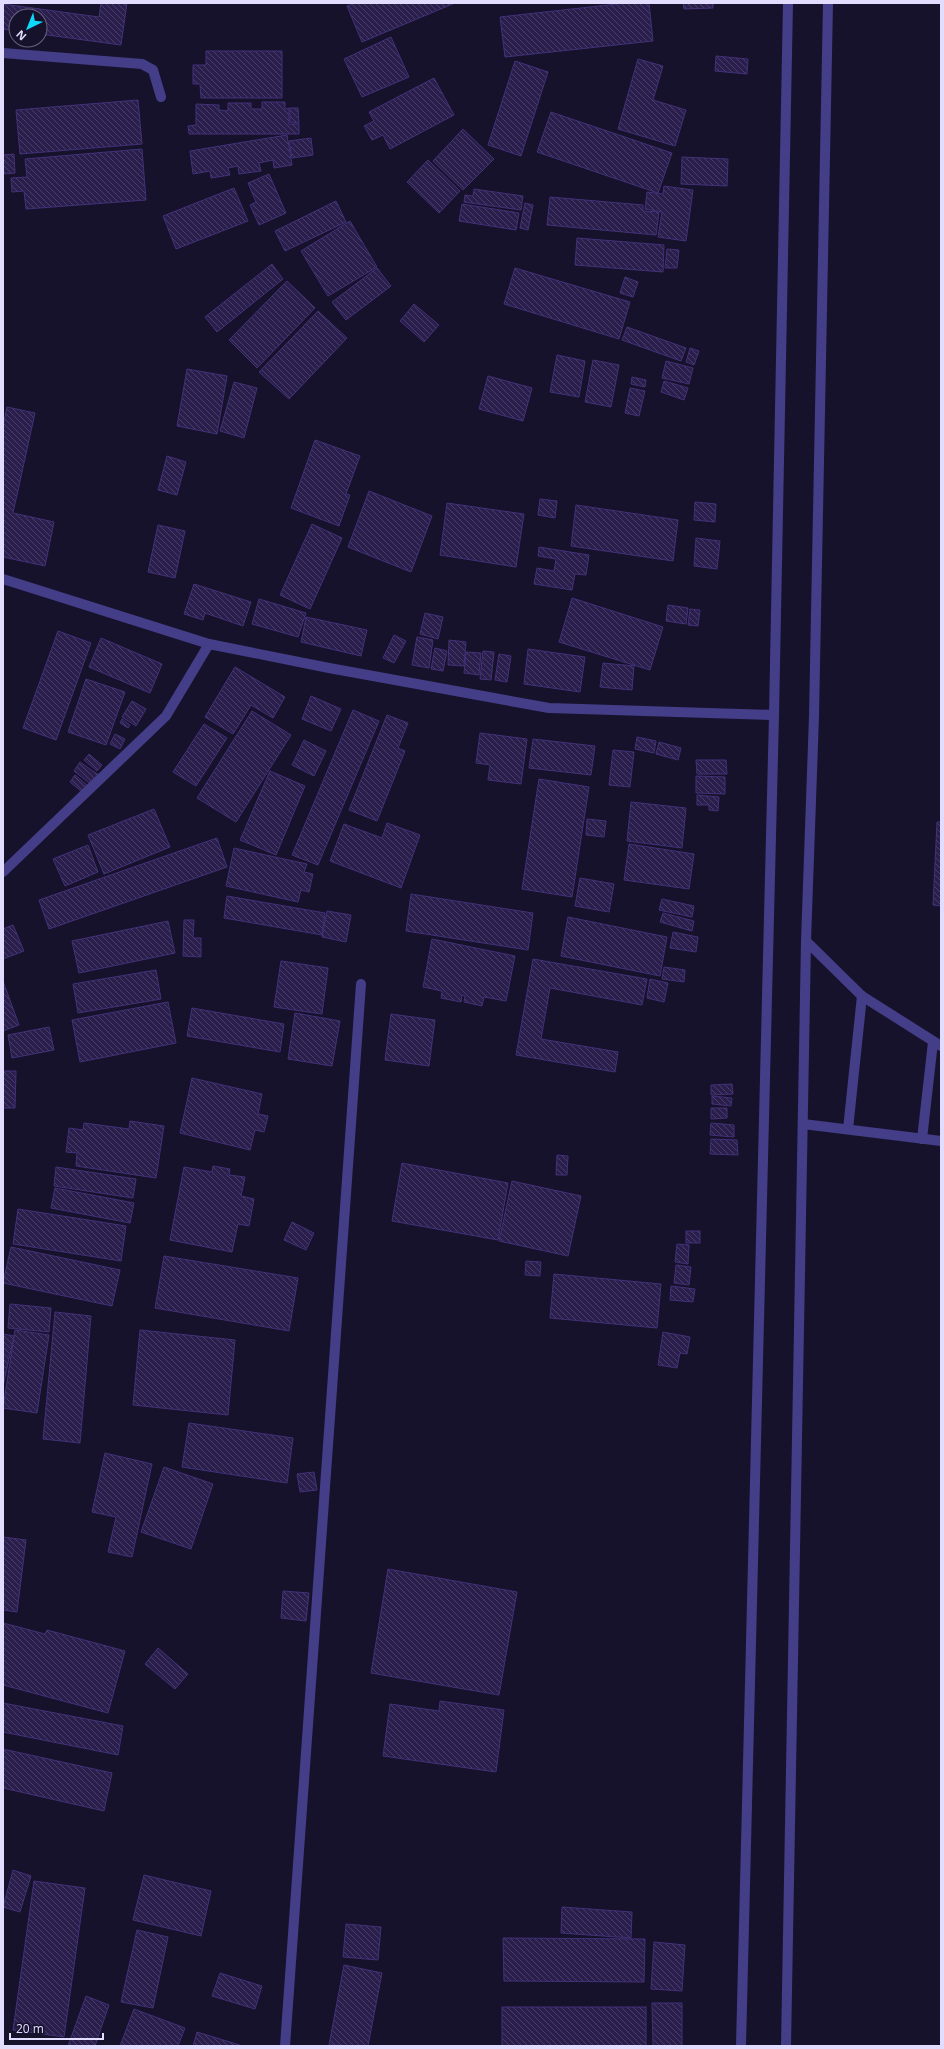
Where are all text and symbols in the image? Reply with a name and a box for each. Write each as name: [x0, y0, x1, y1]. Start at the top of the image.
north arrow: [8, 8, 48, 48]
text: N: [12, 27, 29, 44]
scale bar: [10, 2015, 103, 2041]
text: 20 m: [16, 2020, 44, 2037]

